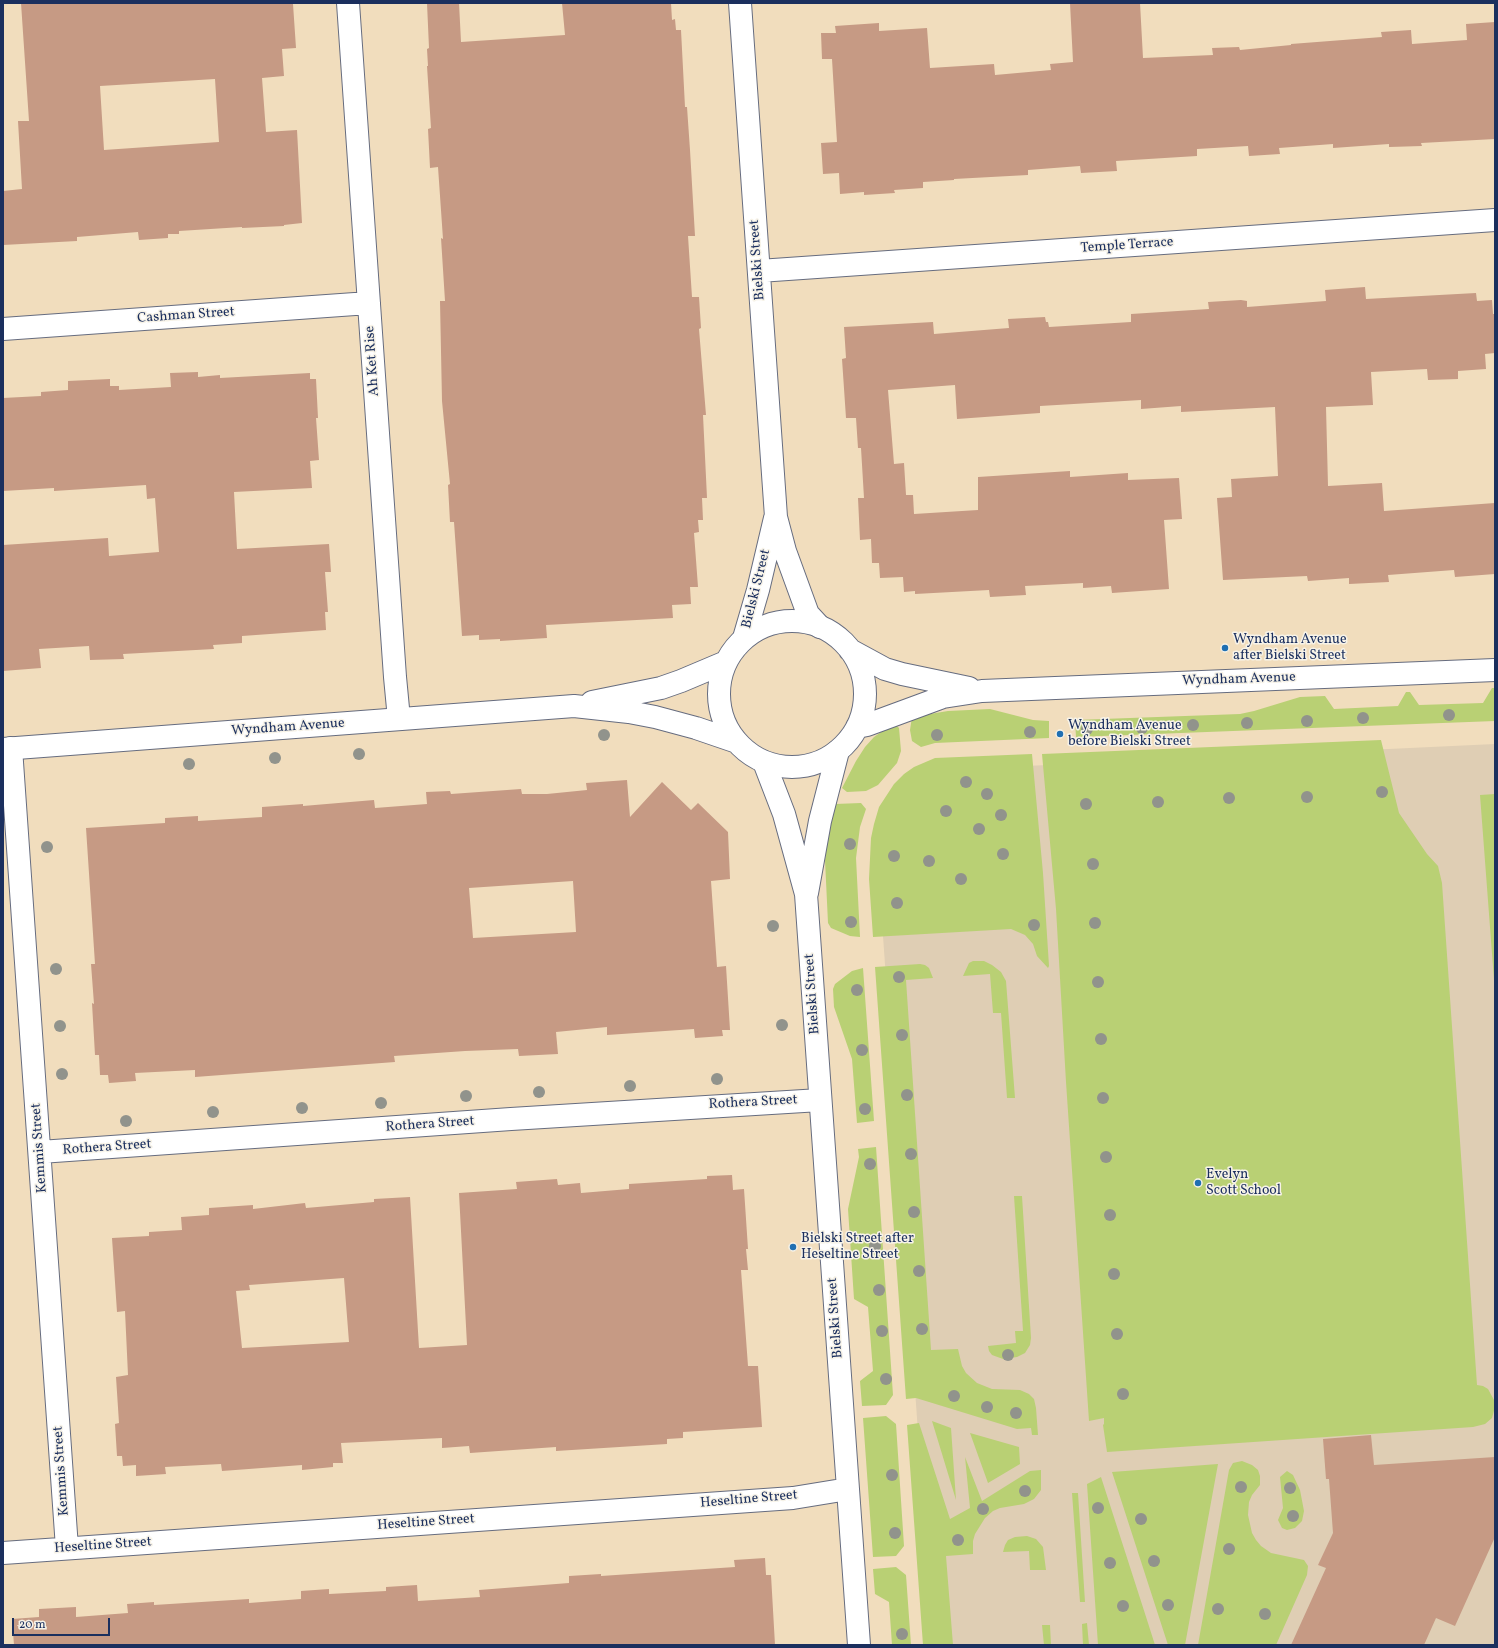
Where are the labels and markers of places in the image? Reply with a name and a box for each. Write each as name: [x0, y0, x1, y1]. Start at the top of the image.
place label: Wyndham Avenue after Bielski Street: [1233, 632, 1347, 664]
marker: Wyndham Avenue after Bielski Street: [1220, 643, 1230, 653]
place label: Wyndham Avenue before Bielski Street: [1068, 718, 1191, 750]
marker: Wyndham Avenue before Bielski Street: [1055, 729, 1065, 739]
place label: Evelyn Scott School: [1206, 1167, 1281, 1200]
marker: Evelyn Scott School: [1193, 1178, 1203, 1188]
place label: Bielski Street after Heseltine Street: [801, 1231, 914, 1264]
marker: Bielski Street after Heseltine Street: [788, 1242, 798, 1252]

